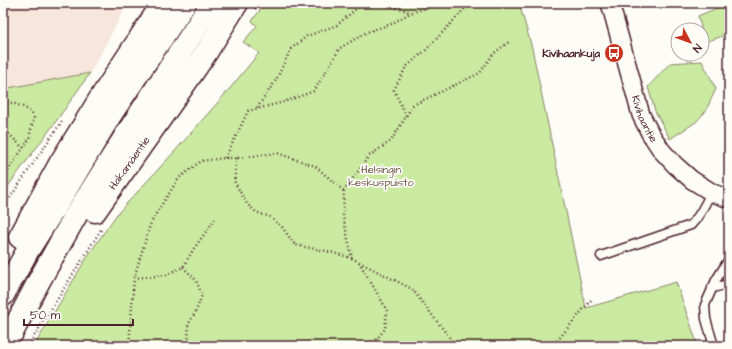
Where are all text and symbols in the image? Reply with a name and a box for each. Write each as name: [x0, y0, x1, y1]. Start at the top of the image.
north arrow: [670, 22, 710, 62]
text: N: [689, 41, 705, 56]
bus stop icon: Kivihaankuja: [603, 42, 625, 64]
place label: Kivihaankuja: [542, 46, 600, 62]
street label: Kivihaantie: [628, 94, 662, 145]
street label: Hakamäentie: [105, 133, 153, 193]
park label: Helsingin keskuspuisto: [348, 162, 415, 190]
scale bar: [24, 301, 133, 327]
text: 50 m: [30, 307, 61, 324]

